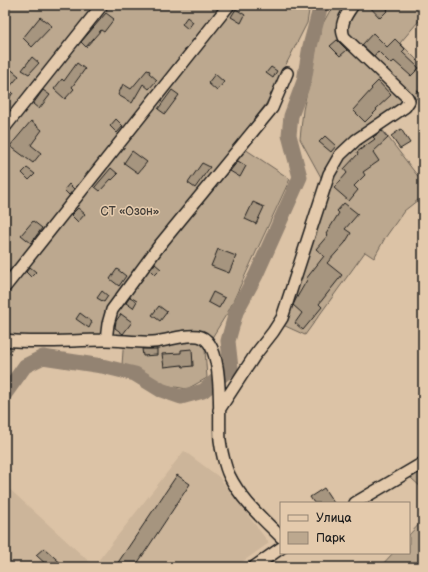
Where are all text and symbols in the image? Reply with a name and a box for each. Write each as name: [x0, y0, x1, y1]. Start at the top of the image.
park label: СТ «Озон»: [101, 204, 160, 219]
legend: [280, 502, 410, 554]
text: Улица: [316, 511, 352, 526]
text: Парк: [316, 531, 346, 546]

